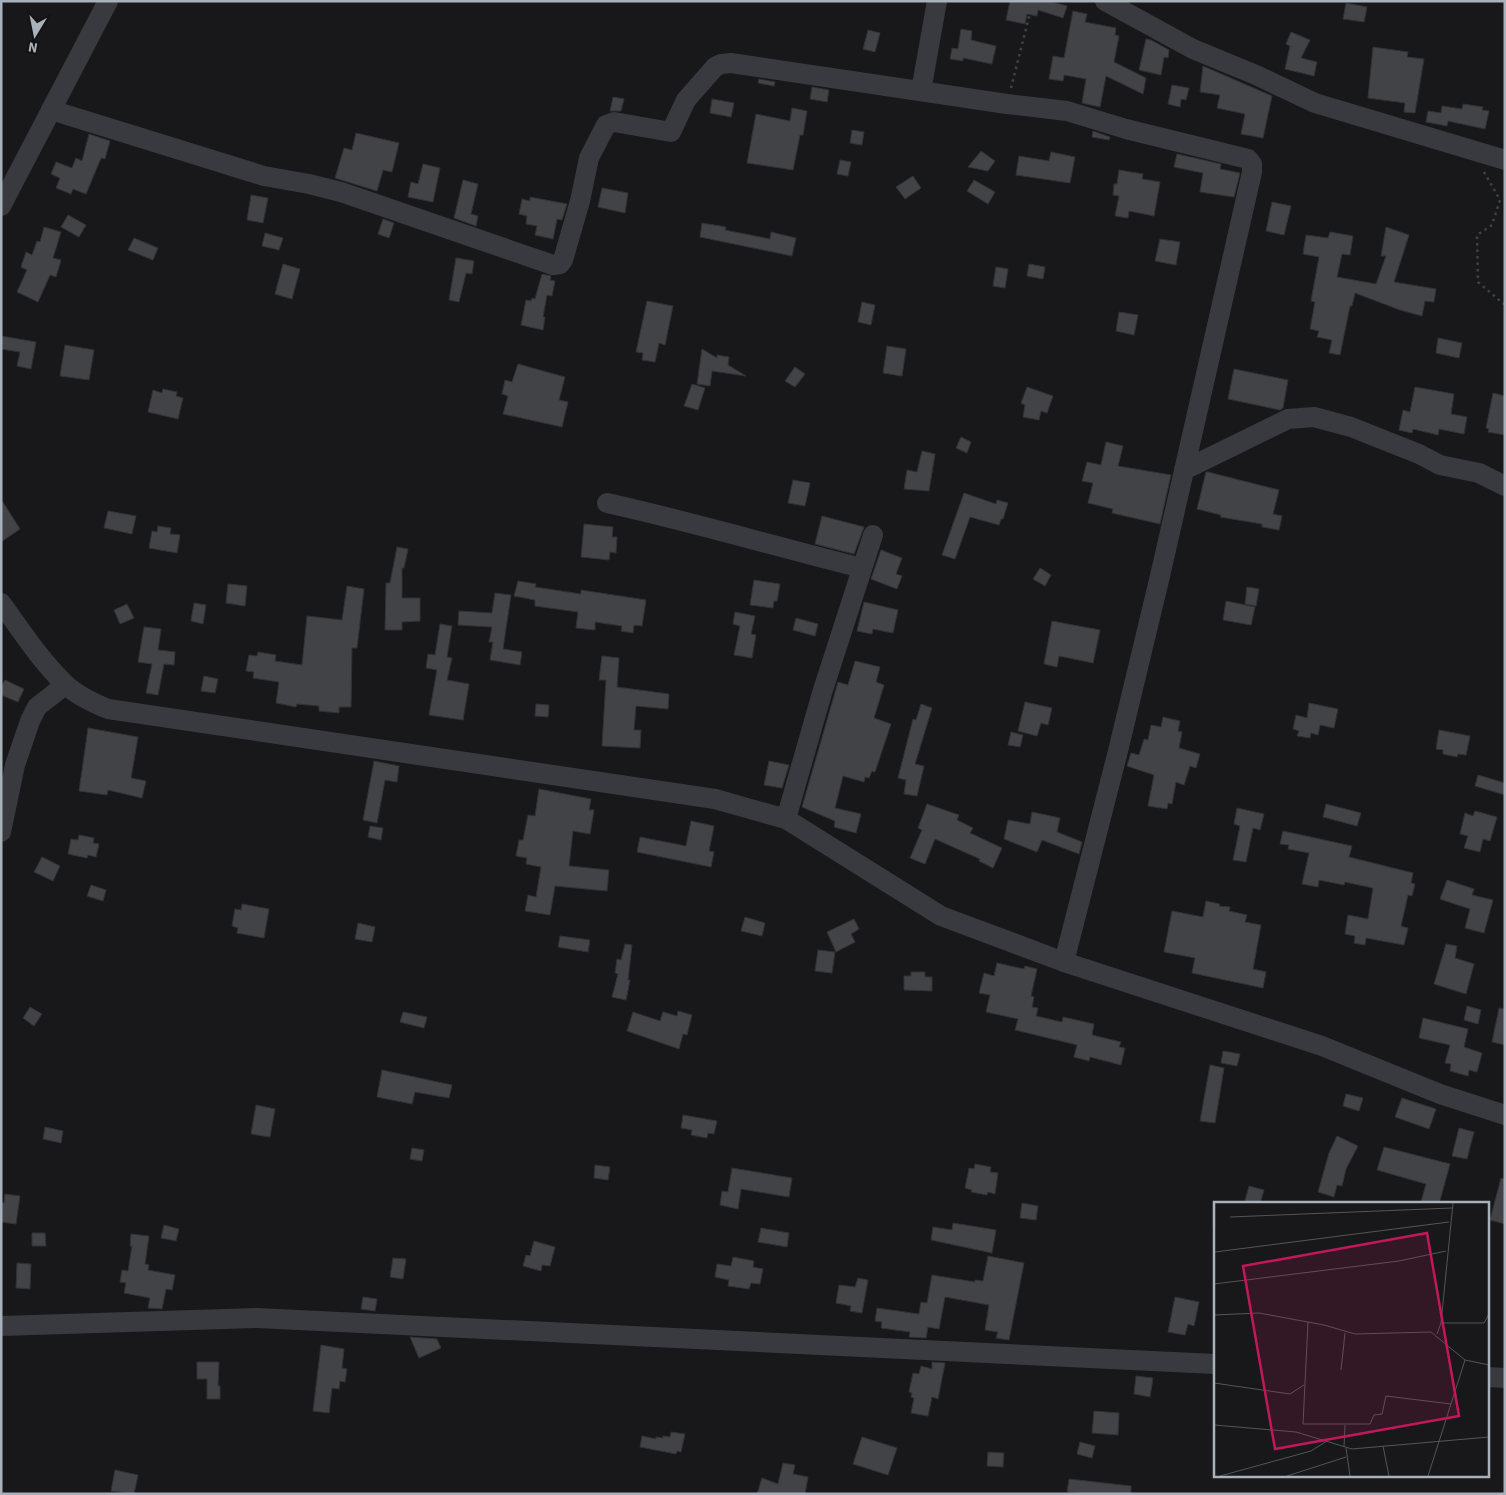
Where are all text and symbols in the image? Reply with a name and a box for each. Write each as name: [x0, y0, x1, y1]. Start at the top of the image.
north arrow: [10, 10, 60, 60]
text: N: [27, 36, 39, 57]
inset map: [1214, 1202, 1488, 1478]

